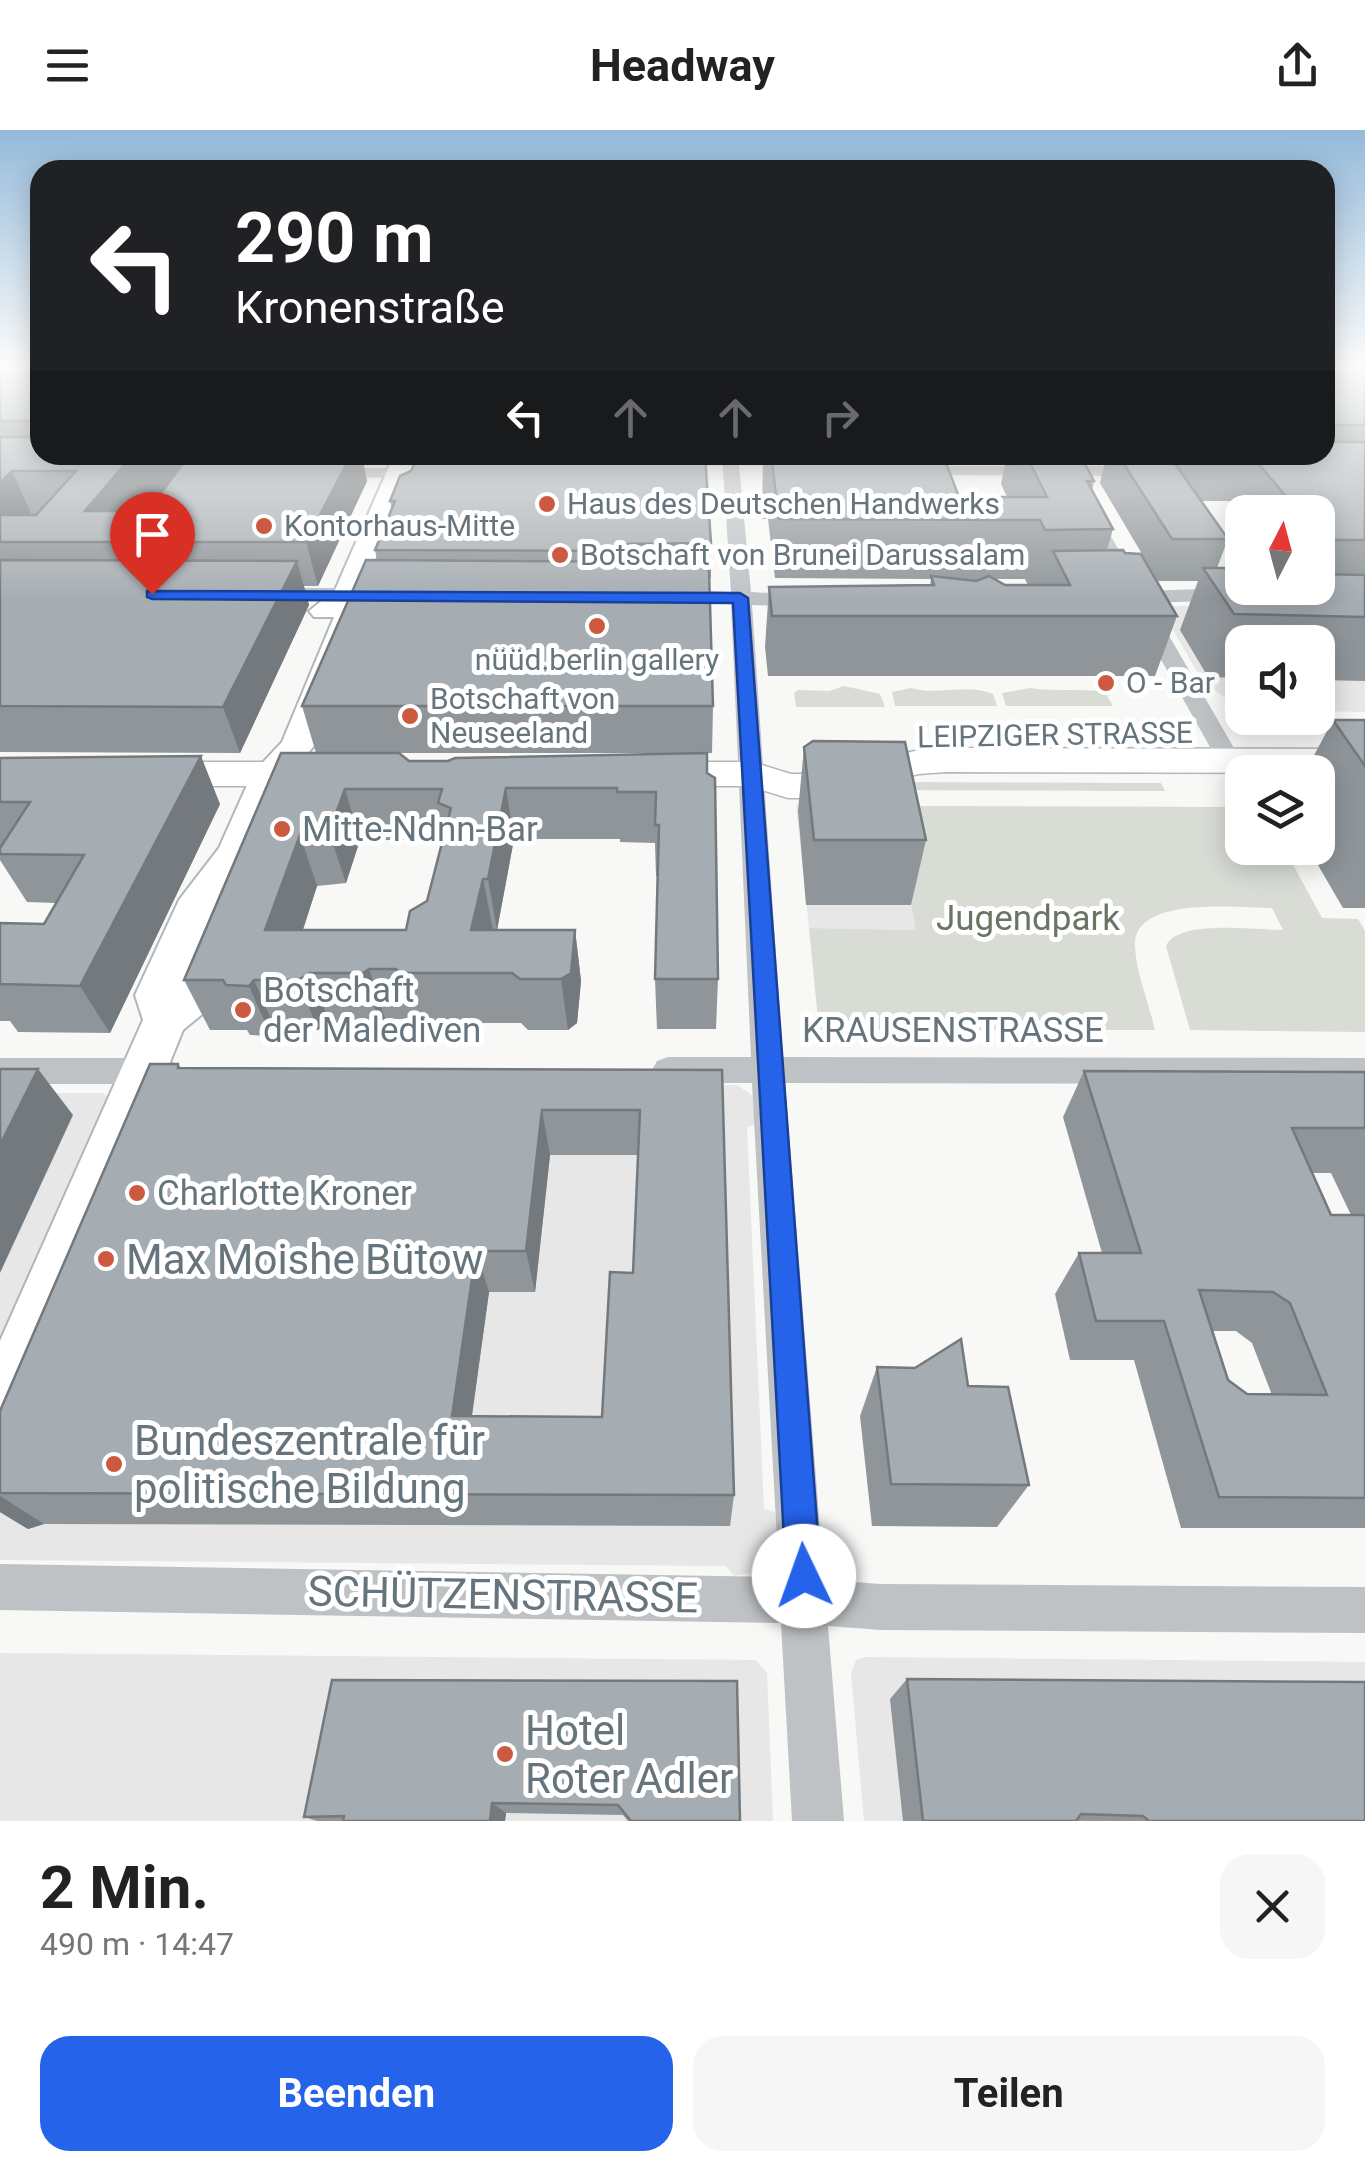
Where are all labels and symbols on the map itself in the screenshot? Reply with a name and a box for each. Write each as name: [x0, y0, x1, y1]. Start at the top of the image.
place label: Haus des Deutschen Handwerks: [567, 486, 1000, 521]
pin: [110, 492, 195, 595]
marker: Haus des Deutschen Handwerks: [536, 493, 558, 515]
north arrow: [1225, 495, 1335, 605]
place label: Kontorhaus-Mitte: [284, 508, 515, 543]
marker: Kontorhaus-Mitte: [253, 515, 275, 537]
place label: Botschaft von Brunei Darussalam: [580, 537, 1025, 572]
marker: Botschaft von Brunei Darussalam: [549, 544, 571, 566]
marker: nüüd.berlin gallery: [586, 615, 608, 637]
place label: nüüd.berlin gallery: [475, 642, 719, 677]
place label: O - Bar: [1126, 665, 1215, 700]
marker: O - Bar: [1095, 672, 1117, 694]
place label: Botschaft von Neuseeland: [430, 681, 615, 750]
marker: Botschaft von Neuseeland: [399, 705, 421, 727]
street label: LEIPZIGER STRASSE: [917, 715, 1193, 754]
place label: Mitte-Ndnn-Bar: [302, 809, 538, 850]
marker: Mitte-Ndnn-Bar: [271, 818, 293, 840]
park label: Jugendpark: [936, 898, 1120, 939]
place label: Botschaft der Malediven: [263, 970, 481, 1051]
marker: Botschaft der Malediven: [232, 999, 254, 1021]
street label: KRAUSENSTRASSE: [802, 1010, 1104, 1051]
place label: Charlotte Kroner: [157, 1173, 412, 1214]
marker: Charlotte Kroner: [126, 1182, 148, 1204]
place label: Max Moishe Bütow: [126, 1235, 483, 1284]
marker: Max Moishe Bütow: [95, 1248, 117, 1270]
place label: Bundeszentrale für politische Bildung: [134, 1416, 485, 1513]
marker: Bundeszentrale für politische Bildung: [103, 1453, 125, 1475]
position arrow: [752, 1524, 856, 1628]
street label: SCHÜTZENSTRASSE: [307, 1567, 699, 1622]
place label: Hotel Roter Adler: [525, 1706, 733, 1803]
marker: Hotel Roter Adler: [494, 1743, 516, 1765]

